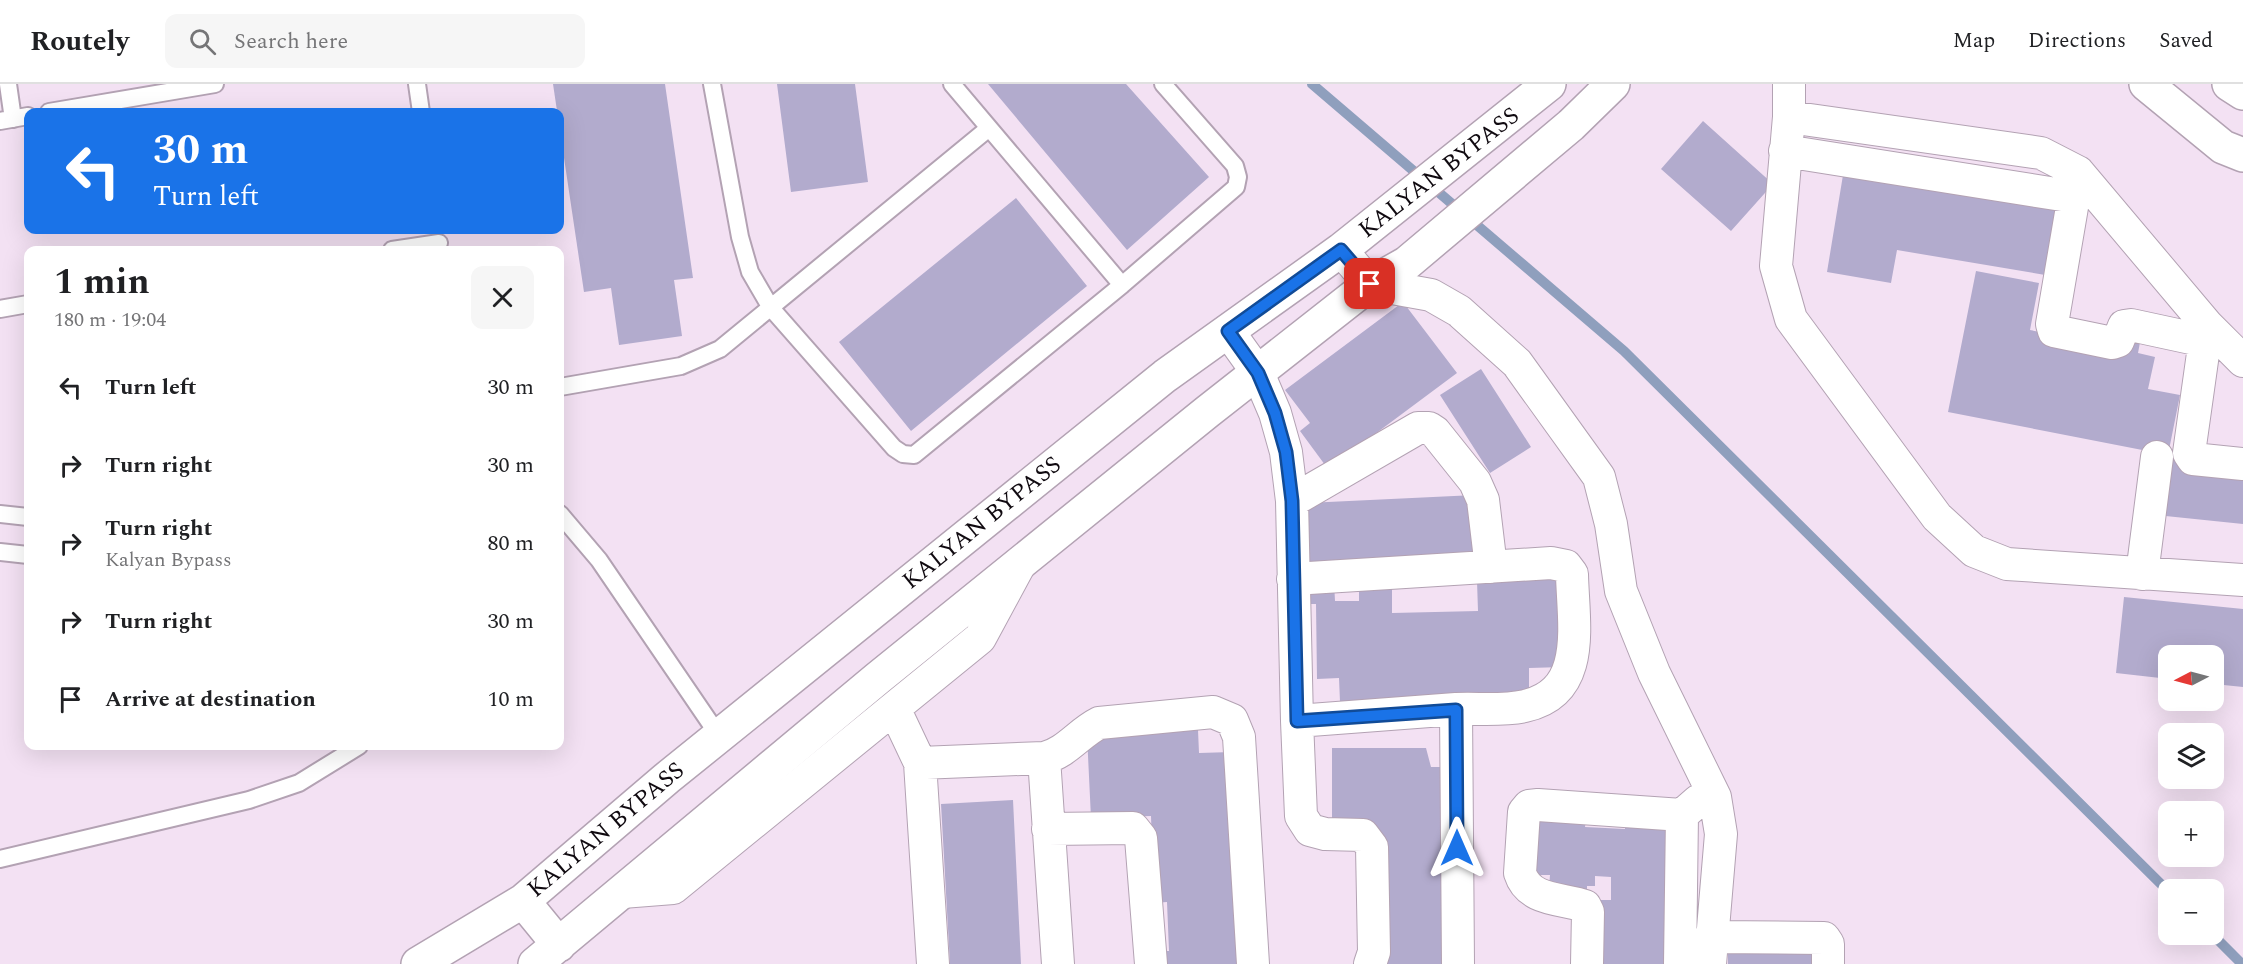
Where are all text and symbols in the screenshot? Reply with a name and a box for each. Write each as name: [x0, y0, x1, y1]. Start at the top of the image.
search box: [165, 14, 585, 68]
text: Routely: [30, 20, 129, 63]
icon: search: [186, 25, 219, 58]
text: Search here: [234, 25, 348, 58]
text: Map: [1953, 25, 1995, 57]
text: Directions: [2028, 25, 2126, 57]
text: Saved: [2159, 25, 2213, 57]
street label: KALYAN BYPASS: [1351, 99, 1527, 247]
text: 30 m: [153, 119, 248, 182]
icon: left: [54, 132, 132, 210]
text: Turn left: [153, 176, 259, 218]
text: 1 min: [54, 255, 150, 310]
pin: [1344, 258, 1395, 309]
button: close: [471, 266, 534, 329]
icon: arrive: [1353, 267, 1386, 300]
text: 180 m · 19:04: [54, 305, 166, 335]
icon: left: [54, 371, 87, 404]
text: Turn left: [105, 371, 197, 404]
text: 30 m: [488, 371, 534, 404]
street label: KALYAN BYPASS: [895, 447, 1069, 599]
icon: right: [54, 449, 87, 482]
text: Turn right: [105, 449, 212, 482]
text: 30 m: [488, 449, 534, 482]
text: Turn right: [105, 512, 212, 545]
icon: right: [54, 527, 87, 560]
text: 80 m: [488, 527, 534, 560]
text: Kalyan Bypass: [105, 545, 232, 575]
icon: right: [54, 605, 87, 638]
text: Turn right: [105, 605, 212, 638]
text: 30 m: [488, 605, 534, 638]
north arrow: [2158, 645, 2224, 711]
map controls: [2158, 645, 2224, 945]
icon: arrive: [54, 683, 87, 716]
text: Arrive at destination: [105, 683, 316, 716]
text: 10 m: [488, 683, 534, 716]
button: layers: [2158, 723, 2224, 789]
street label: KALYAN BYPASS: [519, 753, 693, 907]
button: +: [2158, 801, 2224, 867]
position arrow: [1425, 816, 1489, 880]
button: −: [2158, 879, 2224, 945]

